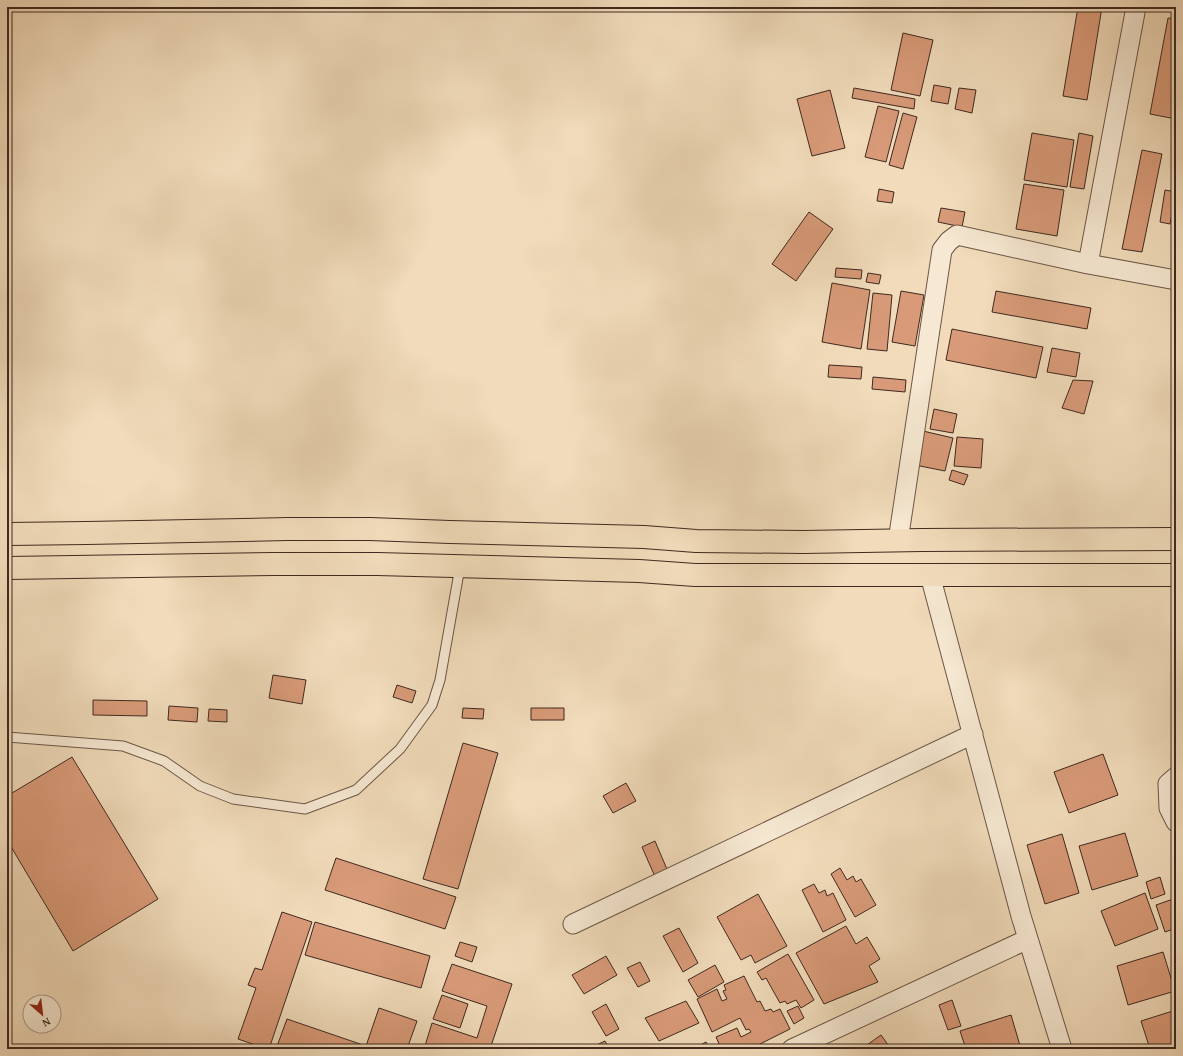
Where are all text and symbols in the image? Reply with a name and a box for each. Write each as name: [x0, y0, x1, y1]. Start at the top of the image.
north arrow: [22, 994, 62, 1034]
text: N: [39, 1014, 54, 1032]

